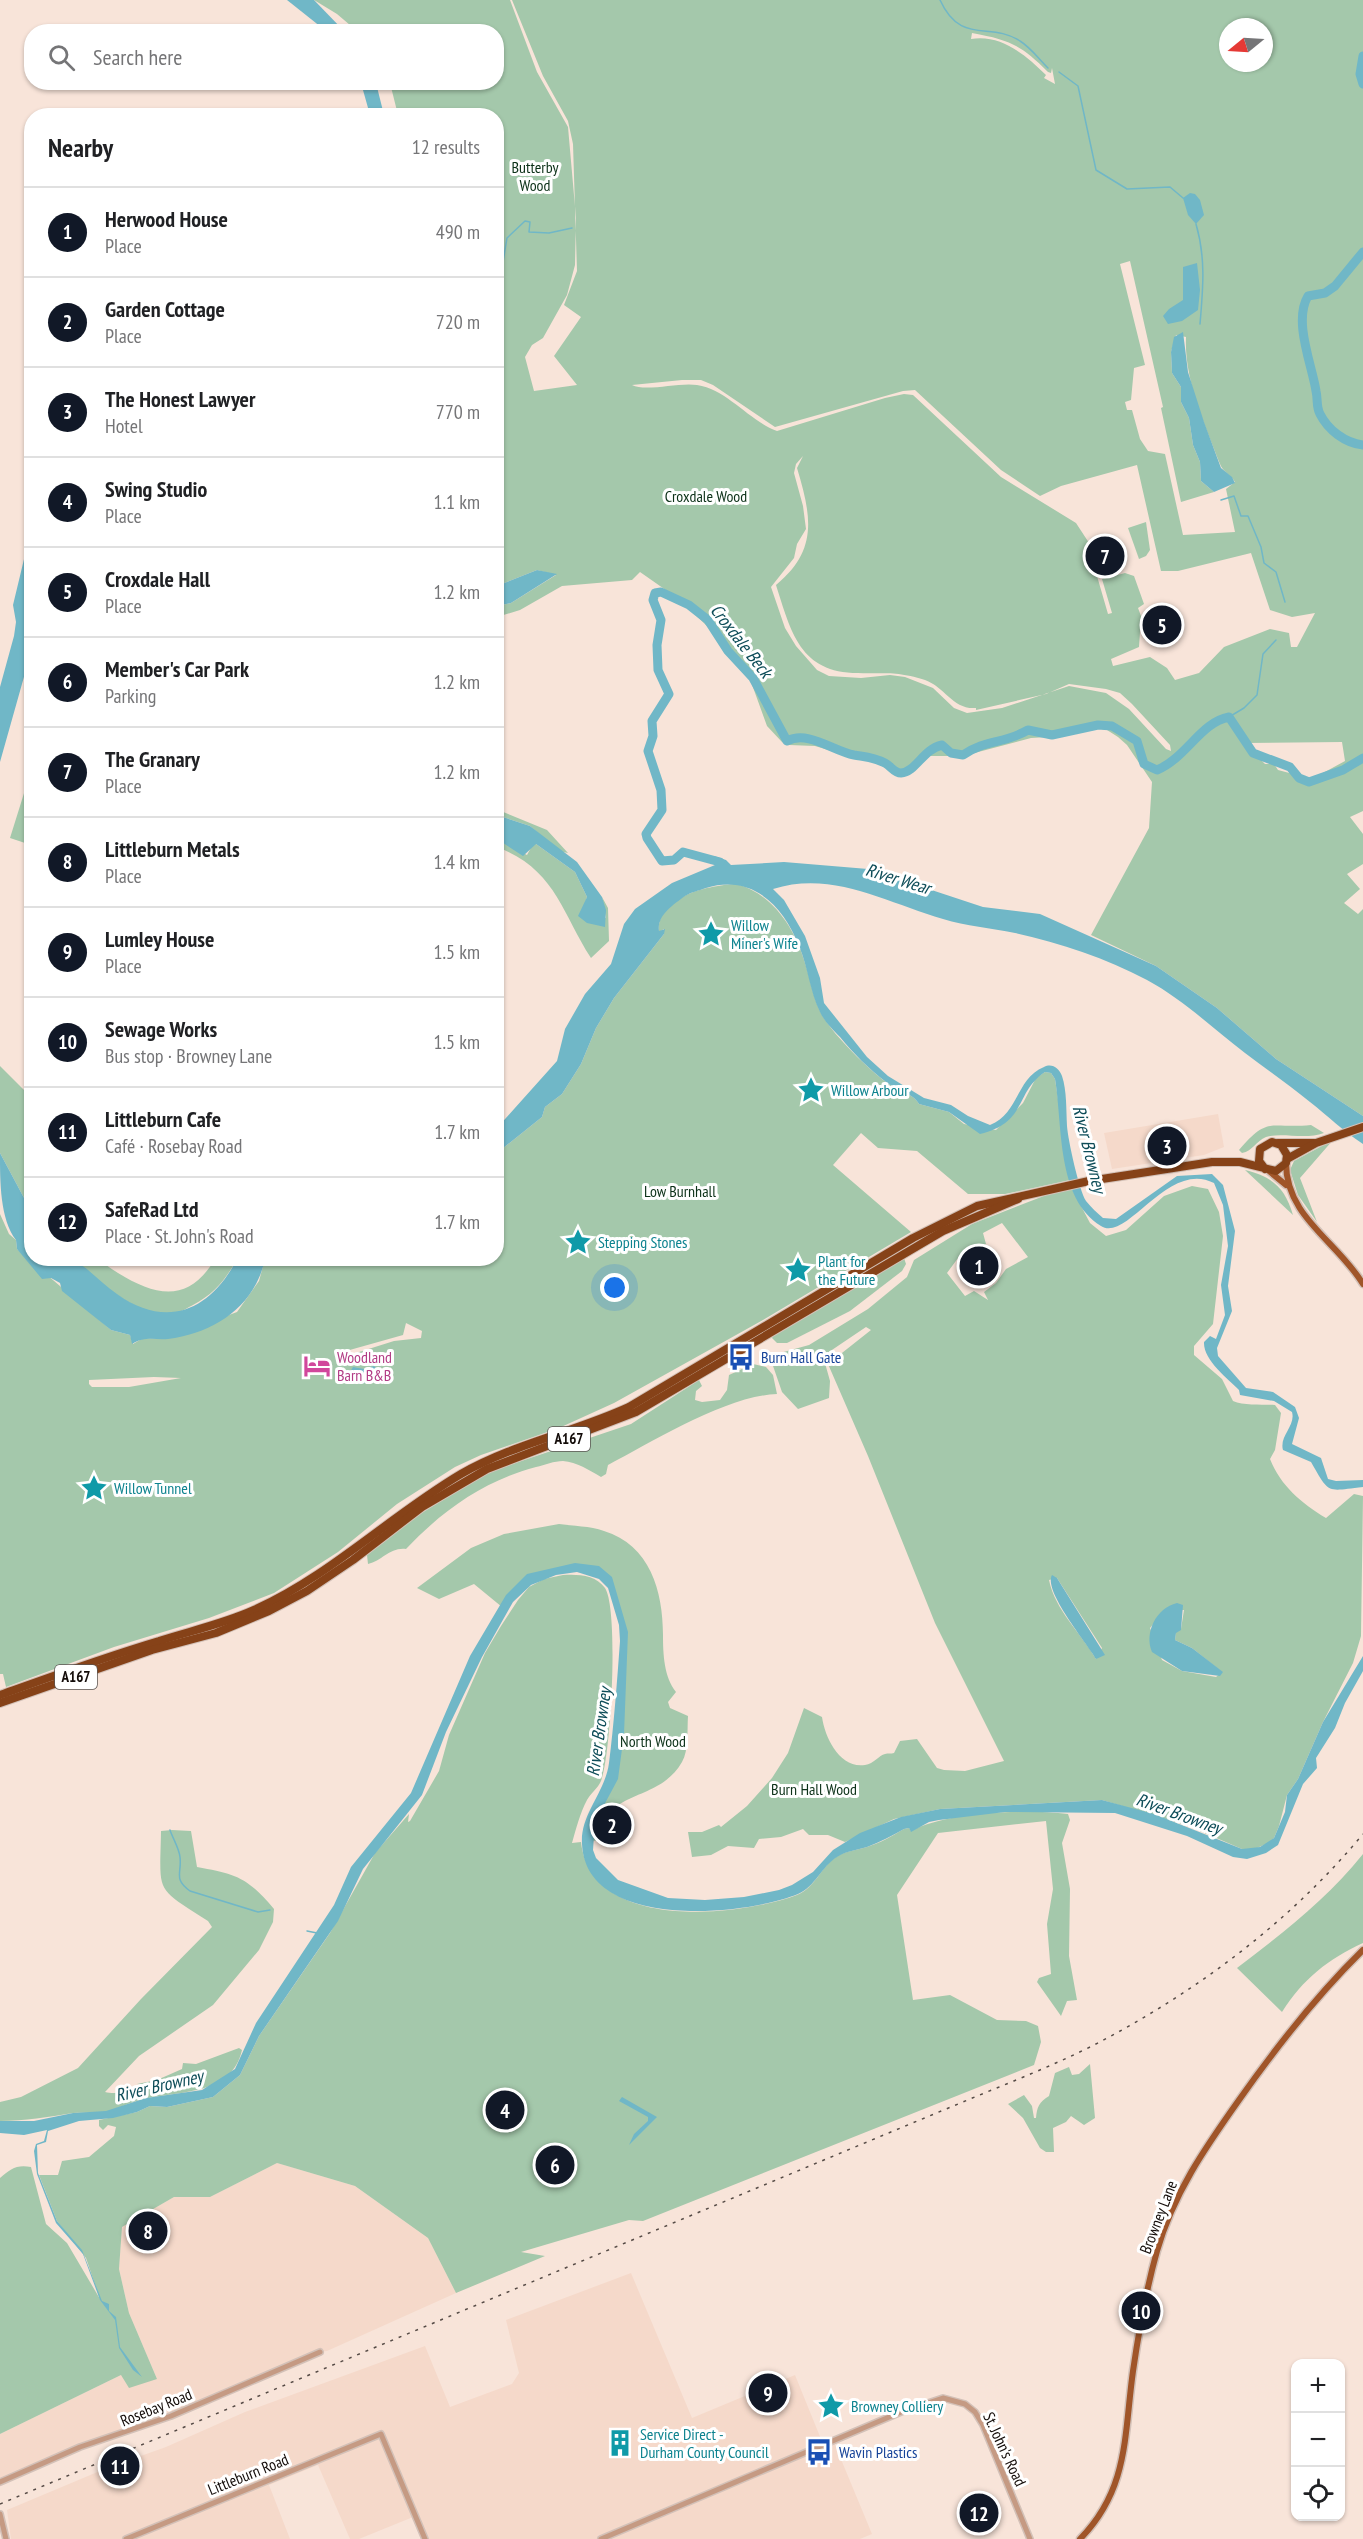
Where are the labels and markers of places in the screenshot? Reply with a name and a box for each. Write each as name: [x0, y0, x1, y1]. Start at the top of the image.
pin: 7: [1086, 534, 1124, 578]
pin: 5: [1142, 602, 1182, 648]
place label: Willow Miner's Wife: [731, 915, 798, 953]
place icon: Willow Miner's Wife: [696, 919, 726, 949]
place icon: Willow Arbour: [796, 1075, 826, 1105]
place label: Willow Arbour: [831, 1080, 909, 1100]
pin: 3: [1148, 1124, 1186, 1168]
place icon: Stepping Stones: [563, 1227, 593, 1257]
place label: Stepping Stones: [598, 1232, 688, 1252]
pin: 1: [960, 1244, 998, 1288]
place label: Plant for the Future: [818, 1251, 875, 1289]
place icon: Plant for the Future: [783, 1255, 813, 1285]
bus stop icon: Burn Hall Gate: [726, 1342, 756, 1372]
place label: Woodland Barn B&B: [337, 1347, 392, 1385]
place label: Burn Hall Gate: [761, 1347, 841, 1367]
hotel icon: Woodland Barn B&B: [302, 1351, 332, 1381]
place icon: Willow Tunnel: [79, 1473, 109, 1503]
place label: Willow Tunnel: [114, 1478, 192, 1498]
pin: 2: [592, 1802, 632, 1848]
pin: 4: [486, 2088, 524, 2132]
pin: 6: [536, 2142, 574, 2188]
pin: 8: [128, 2208, 168, 2254]
pin: 10: [1122, 2288, 1160, 2334]
pin: 9: [748, 2370, 788, 2416]
place icon: Browney Colliery: [816, 2391, 846, 2421]
place label: Browney Colliery: [851, 2396, 943, 2416]
place label: Service Direct - Durham County Council: [640, 2424, 769, 2462]
building icon: Service Direct - Durham County Council: [605, 2428, 635, 2458]
bus stop icon: Wavin Plastics: [804, 2437, 834, 2467]
place label: Wavin Plastics: [839, 2442, 917, 2462]
pin: 11: [100, 2444, 140, 2488]
pin: 12: [960, 2490, 998, 2536]

